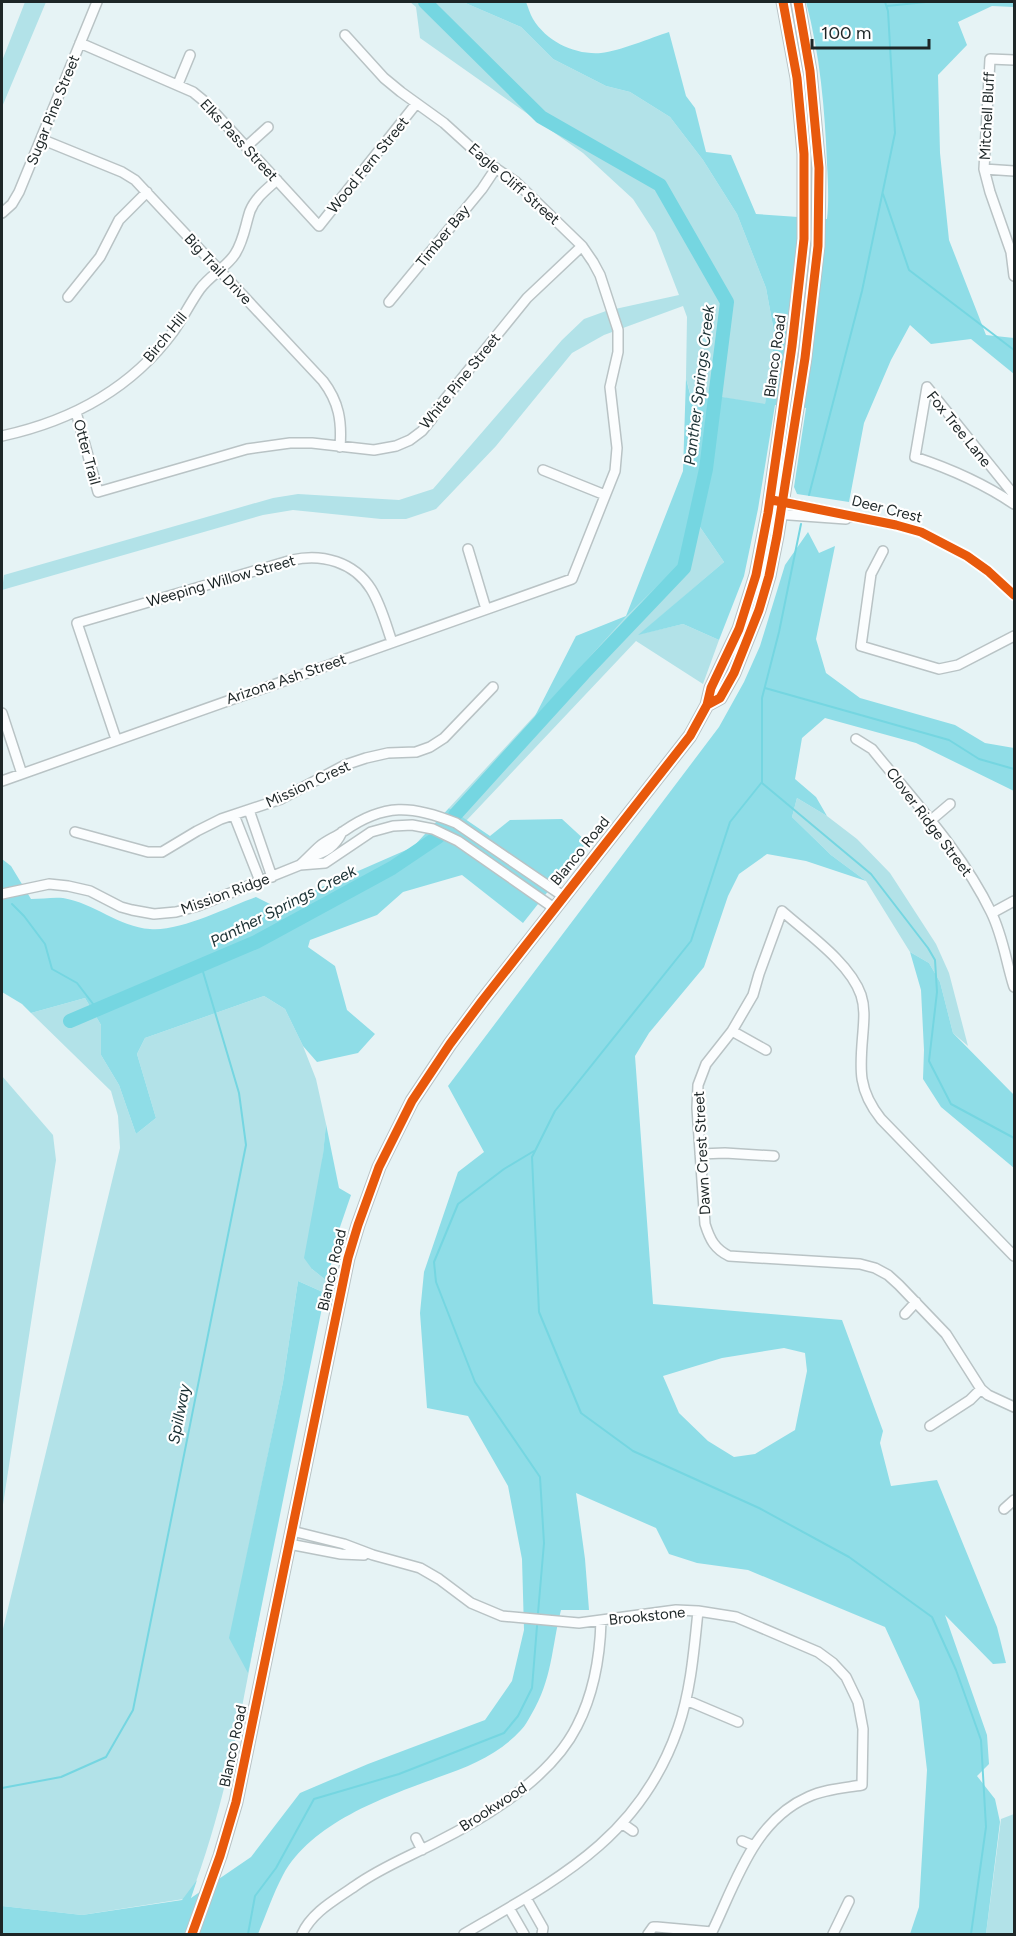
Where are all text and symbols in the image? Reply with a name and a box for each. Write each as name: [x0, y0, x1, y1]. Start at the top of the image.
scale bar: [812, 12, 929, 50]
text: 100 m: [821, 22, 871, 44]
street label: Sugar Pine Street: [23, 52, 83, 168]
street label: Mitchell Bluff: [976, 71, 998, 161]
street label: Elks Pass Street: [196, 95, 282, 185]
street label: Wood Fern Street: [324, 113, 413, 217]
street label: Eagle Cliff Street: [465, 140, 564, 229]
street label: Timber Bay: [412, 201, 474, 271]
street label: Big Trail Drive: [181, 230, 255, 308]
water label: Panther Springs Creek: [680, 303, 718, 466]
street label: Birch Hill: [139, 308, 191, 366]
street label: Blanco Road: [760, 313, 790, 399]
street label: White Pine Street: [416, 329, 504, 433]
street label: Fox Tree Lane: [923, 387, 995, 471]
street label: Otter Trail: [70, 417, 104, 487]
street label: Deer Crest: [850, 492, 925, 527]
street label: Weeping Willow Street: [145, 551, 298, 611]
street label: Arizona Ash Street: [224, 650, 349, 708]
street label: Mission Crest: [263, 756, 353, 811]
street label: Clover Ridge Street: [882, 764, 976, 880]
street label: Blanco Road: [547, 813, 613, 889]
water label: Panther Springs Creek: [207, 860, 360, 951]
street label: Mission Ridge: [178, 870, 272, 918]
street label: Dawn Crest Street: [690, 1090, 714, 1215]
street label: Blanco Road: [314, 1227, 350, 1313]
water label: Spillway: [164, 1382, 194, 1445]
street label: Brookstone: [608, 1603, 686, 1629]
street label: Blanco Road: [216, 1703, 250, 1789]
street label: Brookwood: [456, 1779, 530, 1835]

